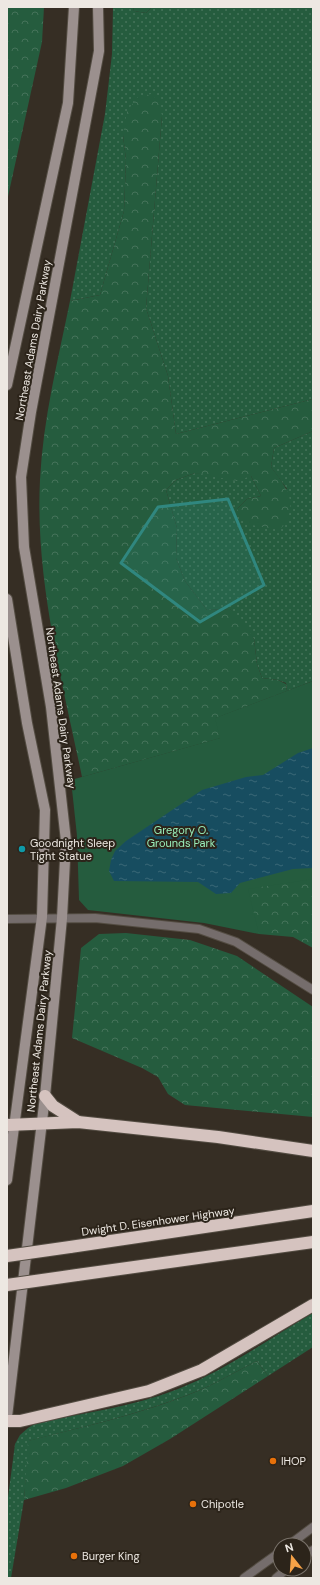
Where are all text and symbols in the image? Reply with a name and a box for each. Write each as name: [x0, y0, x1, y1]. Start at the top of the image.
street label: Northeast Adams Dairy Parkway: [12, 259, 54, 421]
street label: Northeast Adams Dairy Parkway: [43, 626, 79, 790]
park label: Gregory O. Grounds Park: [147, 823, 216, 850]
place label: Goodnight Sleep Tight Statue: [30, 836, 115, 863]
marker: Goodnight Sleep Tight Statue: [17, 844, 27, 854]
street label: Northeast Adams Dairy Parkway: [24, 949, 54, 1113]
street label: Dwight D. Eisenhower Highway: [81, 1203, 235, 1239]
place label: IHOP: [281, 1454, 306, 1468]
marker: IHOP: [268, 1456, 278, 1466]
place label: Chipotle: [201, 1497, 244, 1511]
marker: Chipotle: [188, 1499, 198, 1509]
north arrow: [272, 1537, 312, 1577]
text: N: [283, 1540, 295, 1555]
place label: Burger King: [82, 1549, 140, 1563]
marker: Burger King: [69, 1551, 79, 1561]

